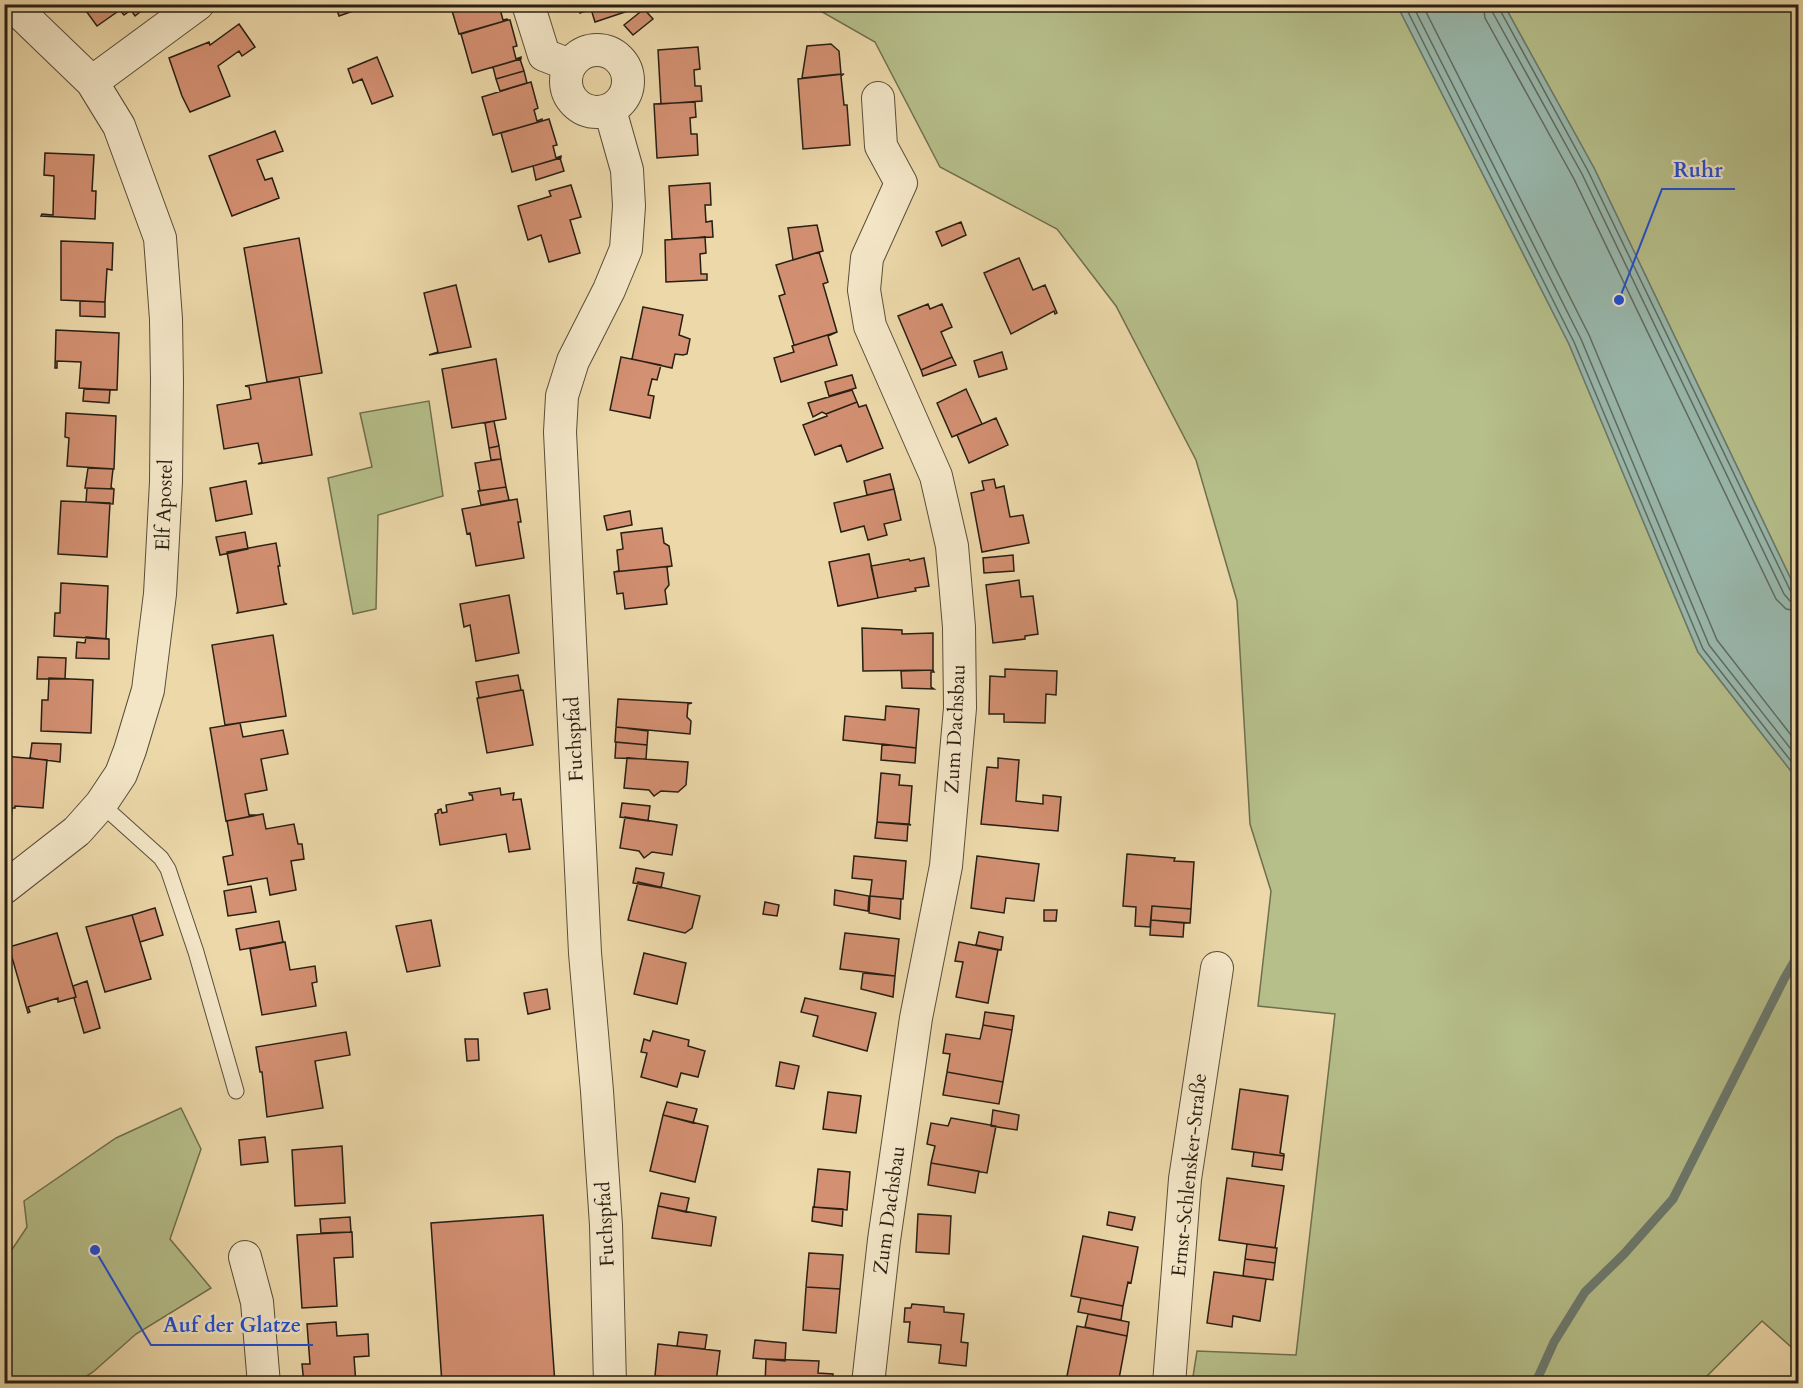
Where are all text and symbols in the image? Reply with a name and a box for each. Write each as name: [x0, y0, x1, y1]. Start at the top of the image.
callout: Ruhr: [1662, 150, 1735, 189]
text: Ruhr: [1673, 156, 1723, 185]
street label: Elf Apostel: [149, 459, 179, 551]
street label: Zum Dachsbau: [938, 664, 972, 794]
street label: Fuchspfad: [558, 695, 590, 782]
street label: Ernst-Schlensker-Straße: [1165, 1072, 1213, 1278]
street label: Zum Dachsbau: [867, 1144, 911, 1276]
street label: Fuchspfad: [589, 1180, 621, 1267]
callout: Auf der Glatze: [151, 1306, 313, 1345]
text: Auf der Glatze: [163, 1311, 301, 1340]

